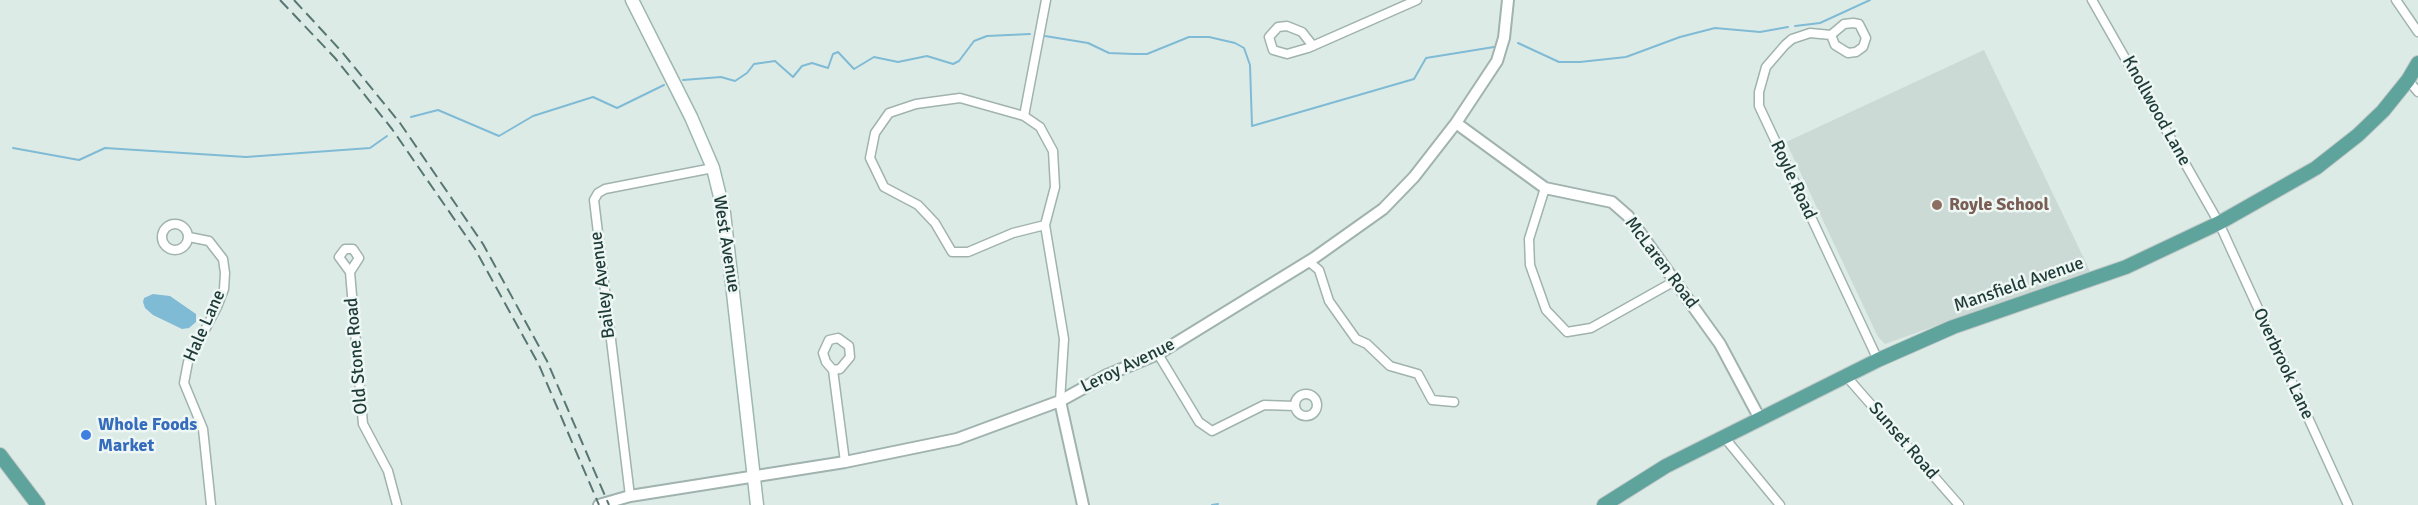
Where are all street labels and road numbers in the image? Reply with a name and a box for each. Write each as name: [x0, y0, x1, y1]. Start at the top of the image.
street label: Knollwood Lane: [2117, 52, 2195, 170]
street label: Royle Road: [1765, 137, 1821, 223]
street label: West Avenue: [708, 194, 744, 294]
street label: McLaren Road: [1620, 213, 1702, 313]
street label: Bailey Avenue: [586, 230, 620, 340]
street label: Mansfield Avenue: [1951, 253, 2087, 317]
street label: Hale Lane: [180, 287, 230, 365]
street label: Old Stone Road: [341, 297, 373, 415]
street label: Overbrook Lane: [2248, 305, 2318, 423]
street label: Leroy Avenue: [1077, 334, 1179, 398]
street label: Sunset Road: [1864, 398, 1942, 484]

